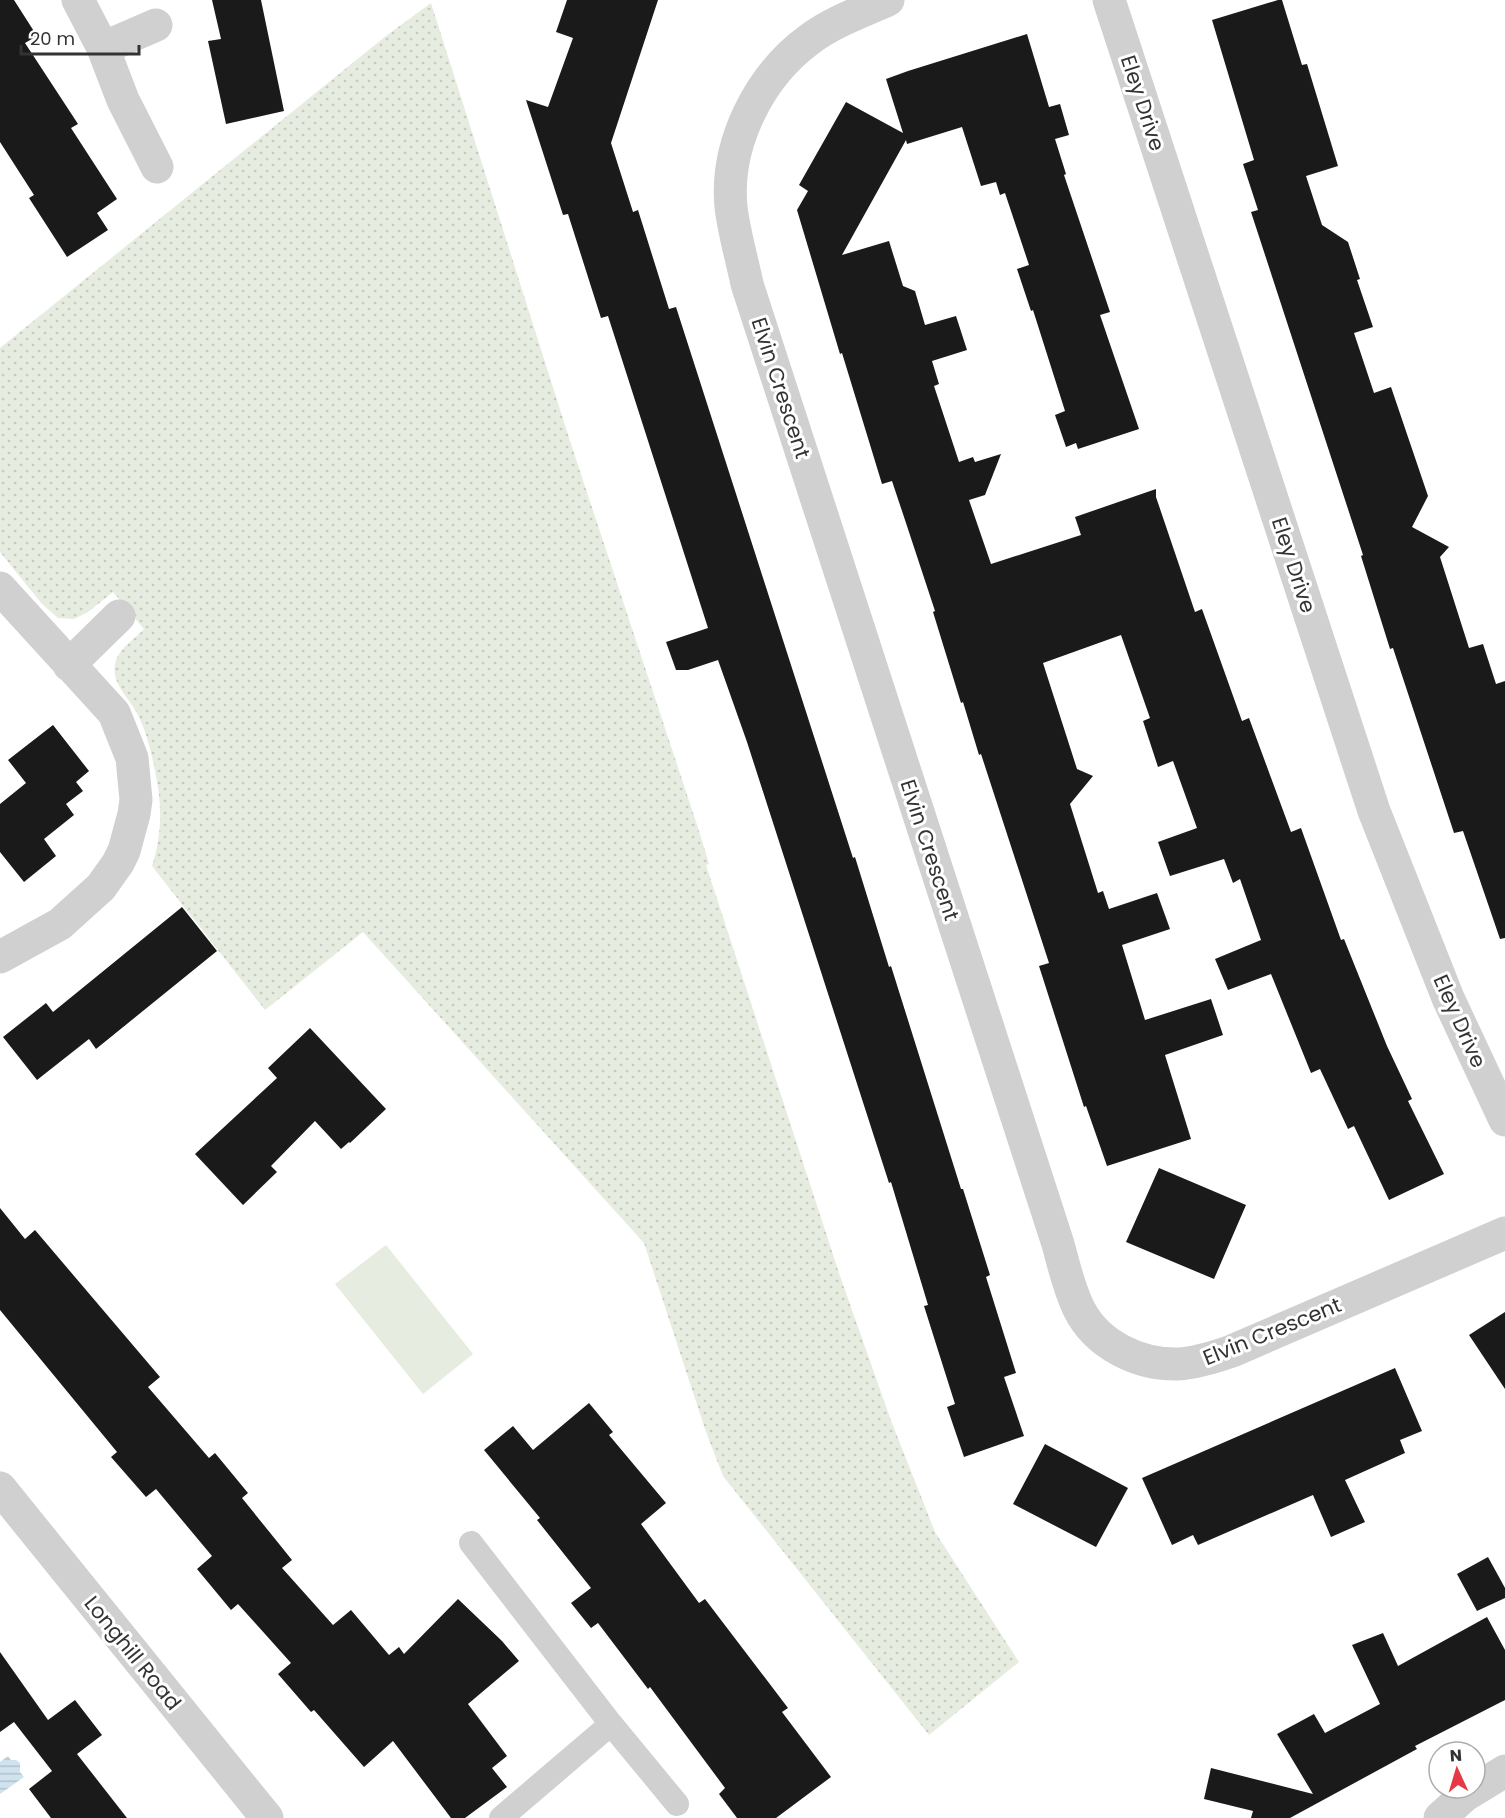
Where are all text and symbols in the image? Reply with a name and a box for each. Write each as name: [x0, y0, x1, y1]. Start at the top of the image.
scale bar: [21, 18, 140, 56]
text: 20 m: [30, 26, 75, 51]
street label: Eley Drive: [1114, 51, 1172, 155]
street label: Elvin Crescent: [745, 314, 817, 462]
street label: Eley Drive: [1265, 513, 1323, 617]
street label: Elvin Crescent: [894, 776, 966, 924]
street label: Eley Drive: [1427, 970, 1493, 1072]
street label: Elvin Crescent: [1199, 1290, 1345, 1372]
street label: Longhill Road: [78, 1590, 188, 1716]
north arrow: [1427, 1740, 1487, 1800]
text: N: [1449, 1744, 1463, 1767]

